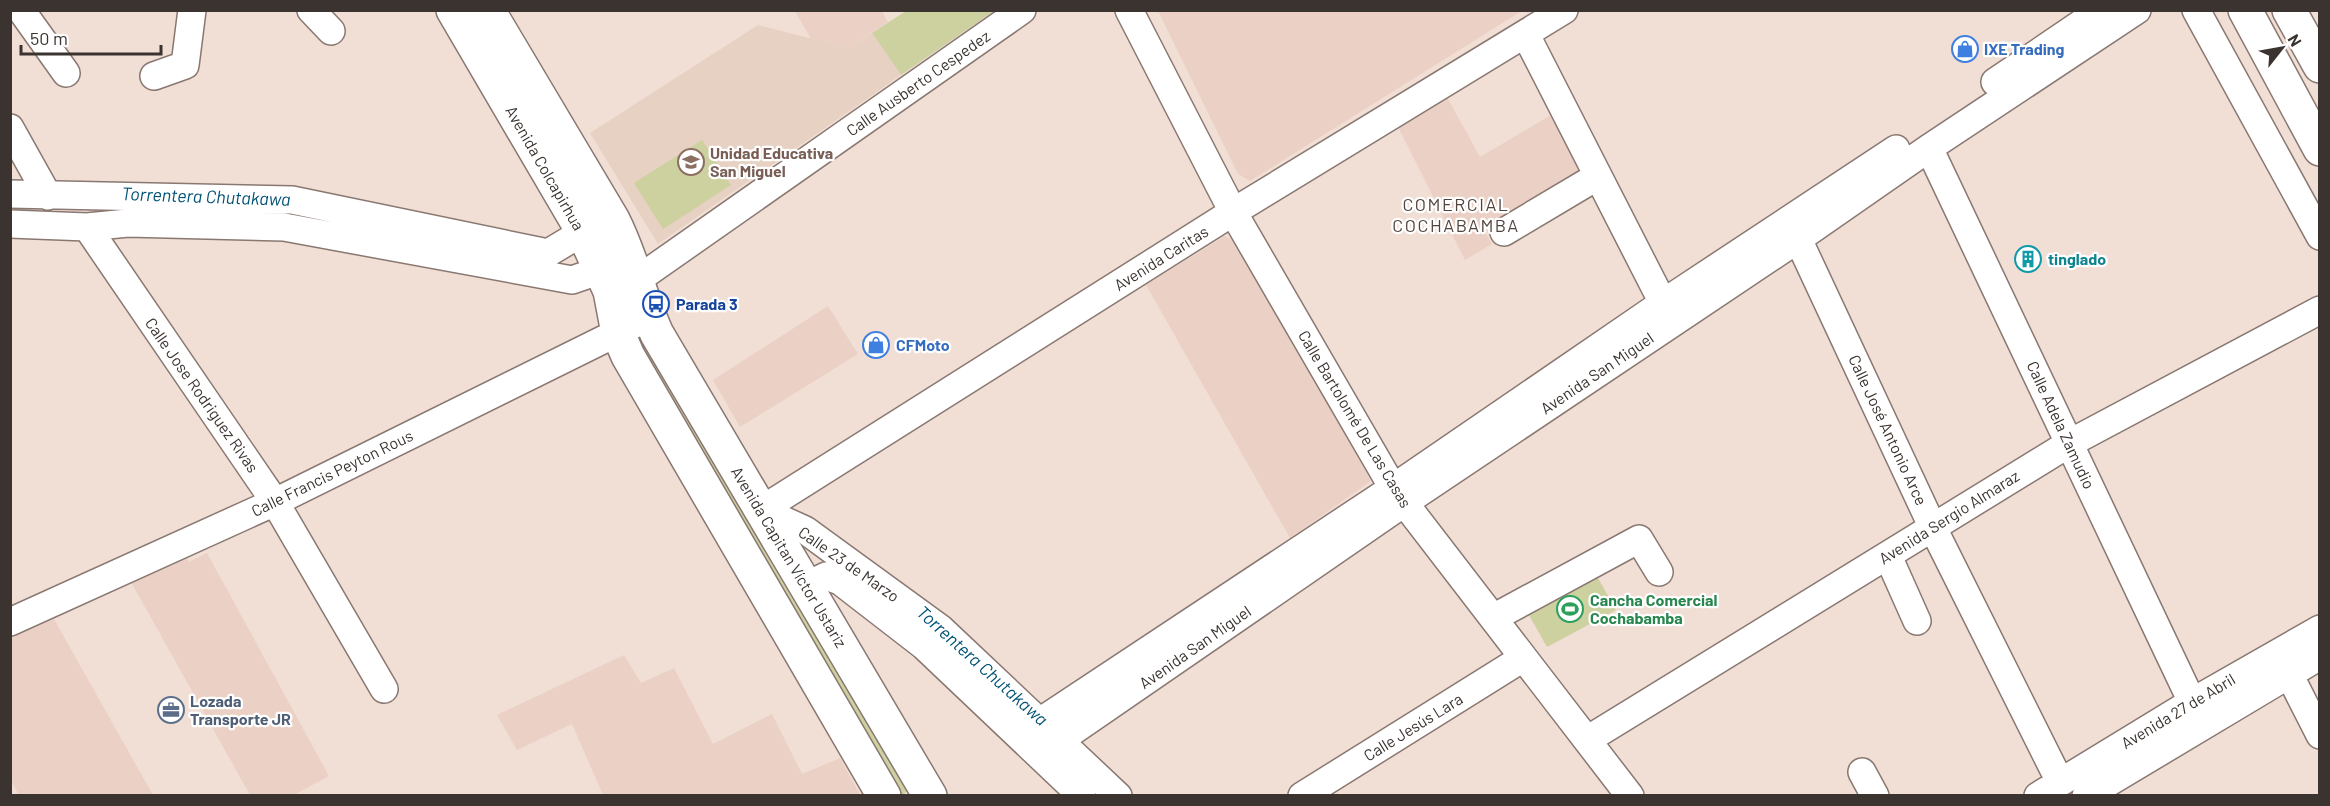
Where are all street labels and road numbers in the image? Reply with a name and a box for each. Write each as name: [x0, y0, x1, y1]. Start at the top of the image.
street label: Calle Ausberto Cespedez: [842, 26, 993, 139]
street label: Avenida Colcapirhua: [502, 102, 589, 233]
street label: Avenida Caritas: [1110, 221, 1211, 294]
street label: Calle Jose Rodriguez Rivas: [142, 314, 263, 476]
street label: Calle Bartolomé De Las Casas: [1295, 327, 1416, 511]
street label: Avenida San Miguel: [1537, 328, 1657, 417]
street label: Calle José Antonio Arce: [1845, 352, 1932, 508]
street label: Calle Adela Zamudio: [2023, 358, 2099, 492]
street label: Calle Francis Peyton Rous: [248, 425, 416, 520]
street label: Avenida Capitan Víctor Ustariz: [728, 463, 851, 651]
street label: Avenida Sergio Almaraz: [1875, 466, 2022, 568]
street label: Calle 23 de Marzo: [795, 522, 903, 605]
street label: Avenida San Miguel: [1135, 601, 1254, 692]
street label: Avenida 27 de Abril: [2117, 669, 2238, 752]
street label: Calle Jesús Lara: [1360, 689, 1466, 765]

